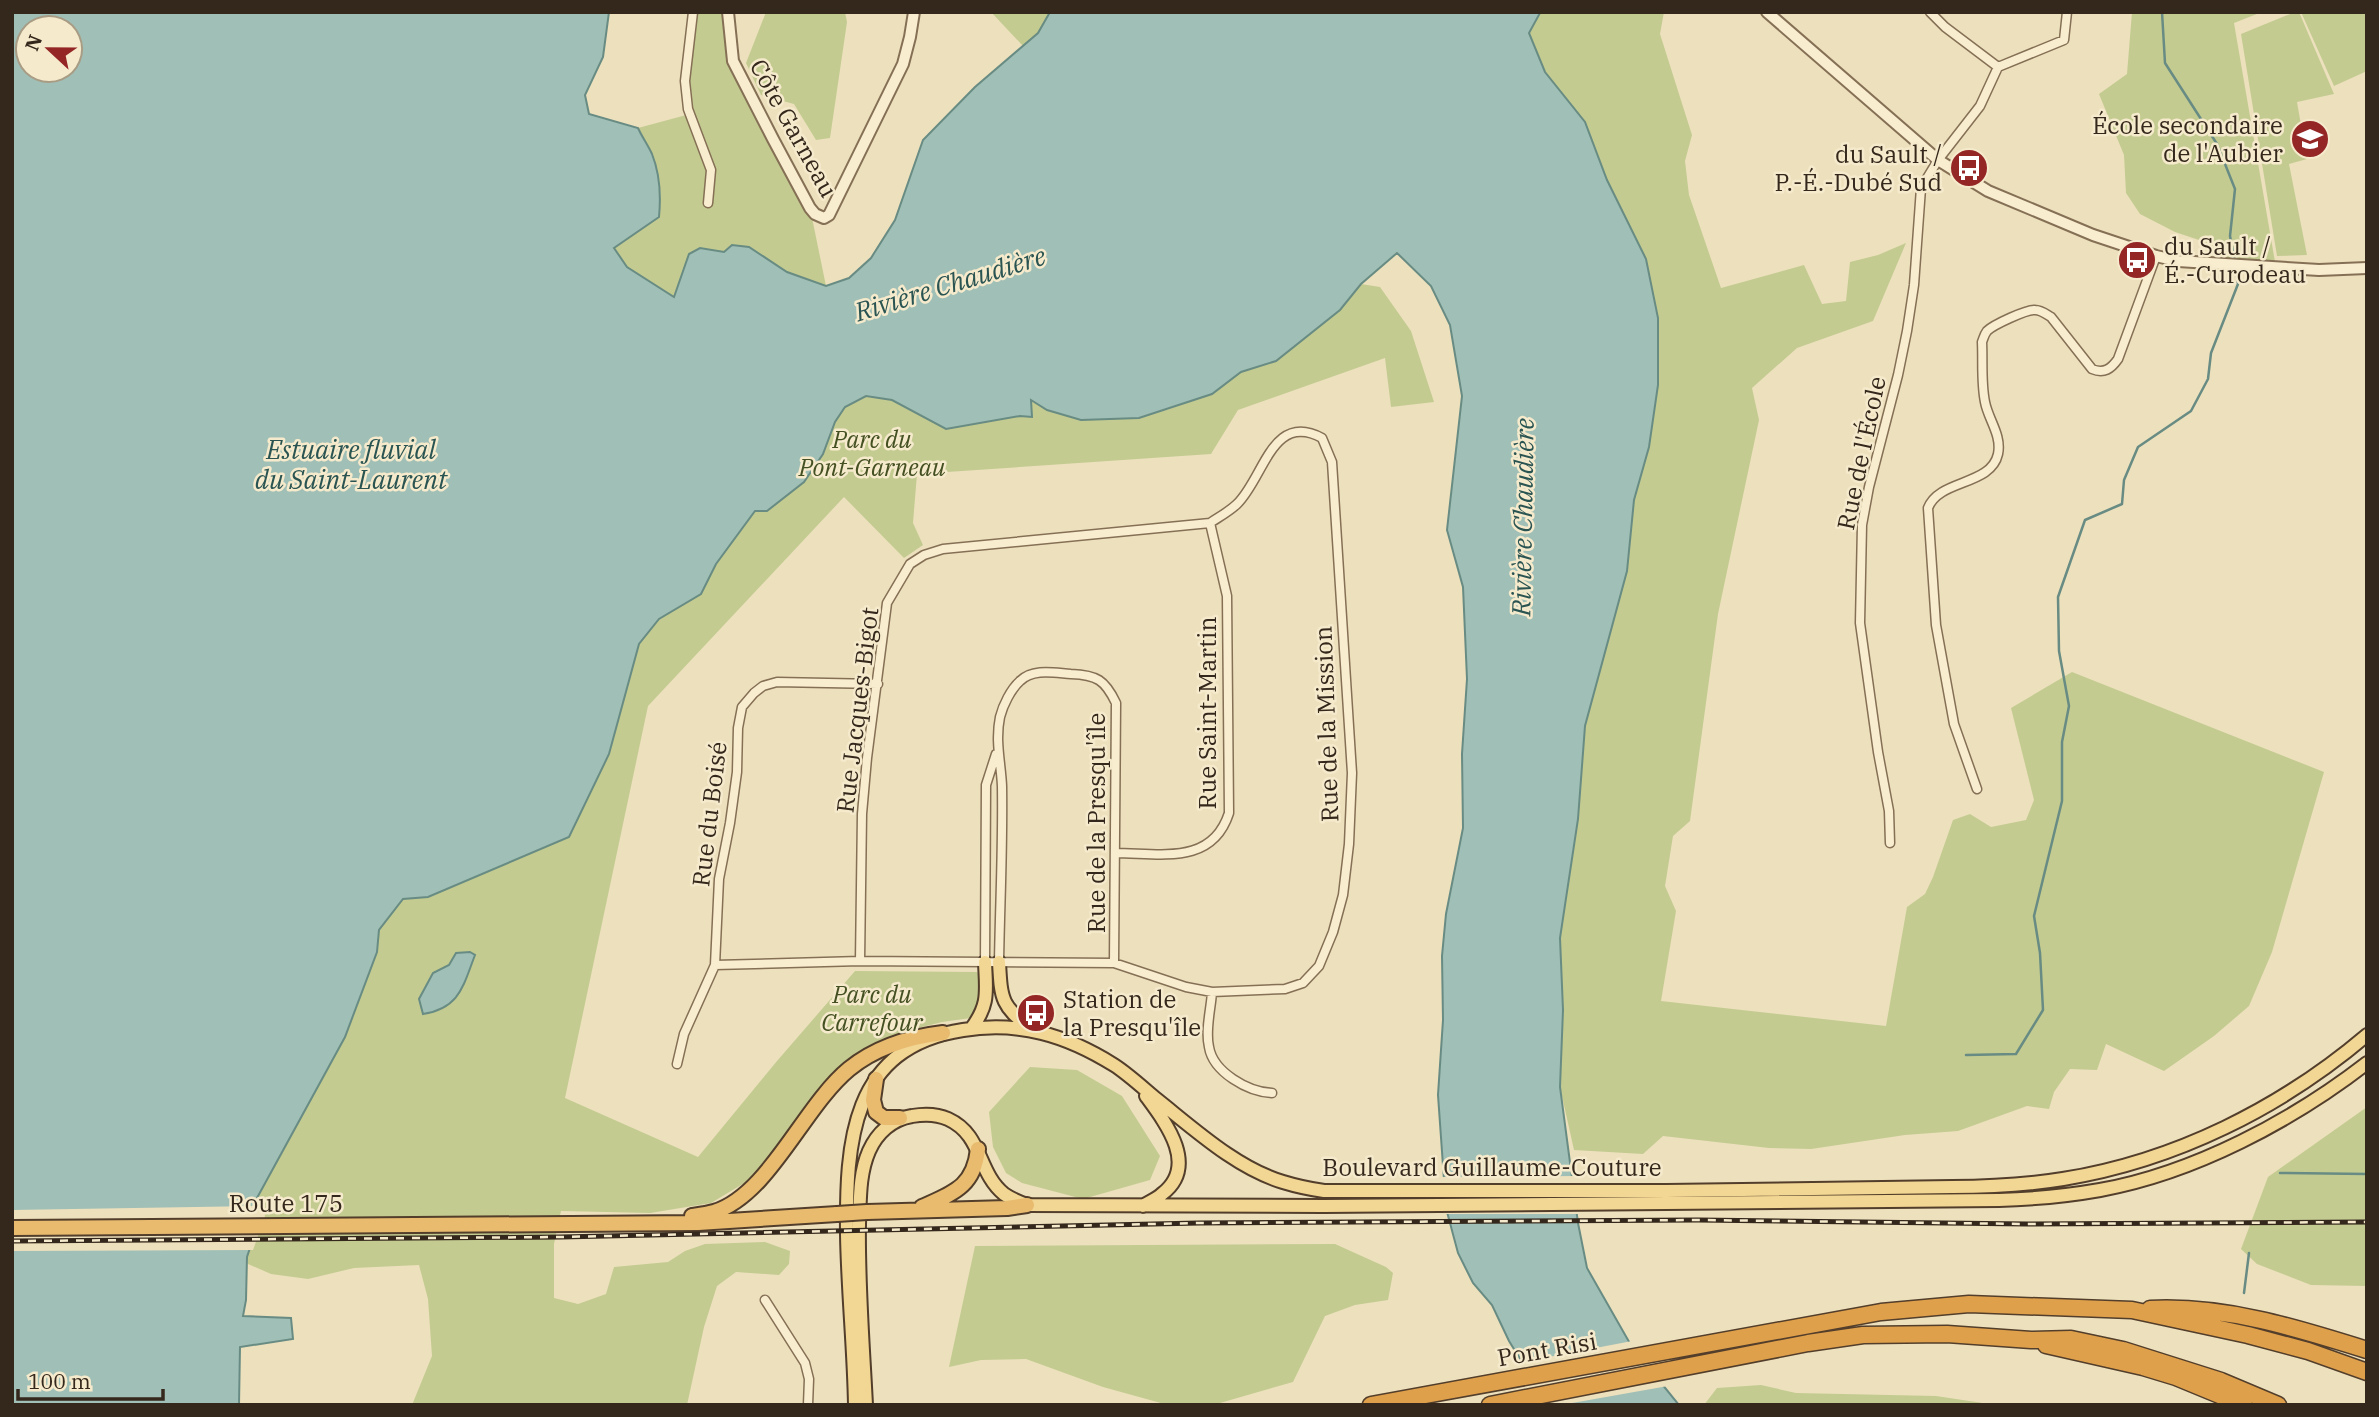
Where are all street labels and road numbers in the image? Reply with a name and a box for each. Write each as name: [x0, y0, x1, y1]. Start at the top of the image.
street label: Côte Garneau: [743, 53, 845, 203]
street label: Rue de l'École: [1829, 373, 1893, 533]
street label: Rue Jacques-Bigot: [829, 605, 885, 815]
street label: Rue Saint-Martin: [1191, 616, 1223, 810]
street label: Rue de la Mission: [1307, 625, 1345, 823]
street label: Rue de la Presqu'île: [1080, 713, 1112, 933]
street label: Rue du Boisé: [684, 740, 734, 888]
street label: Boulevard Guillaume-Couture: [1322, 1151, 1662, 1183]
street label: Route 175: [229, 1187, 343, 1219]
street label: Pont Risi: [1495, 1325, 1599, 1373]

